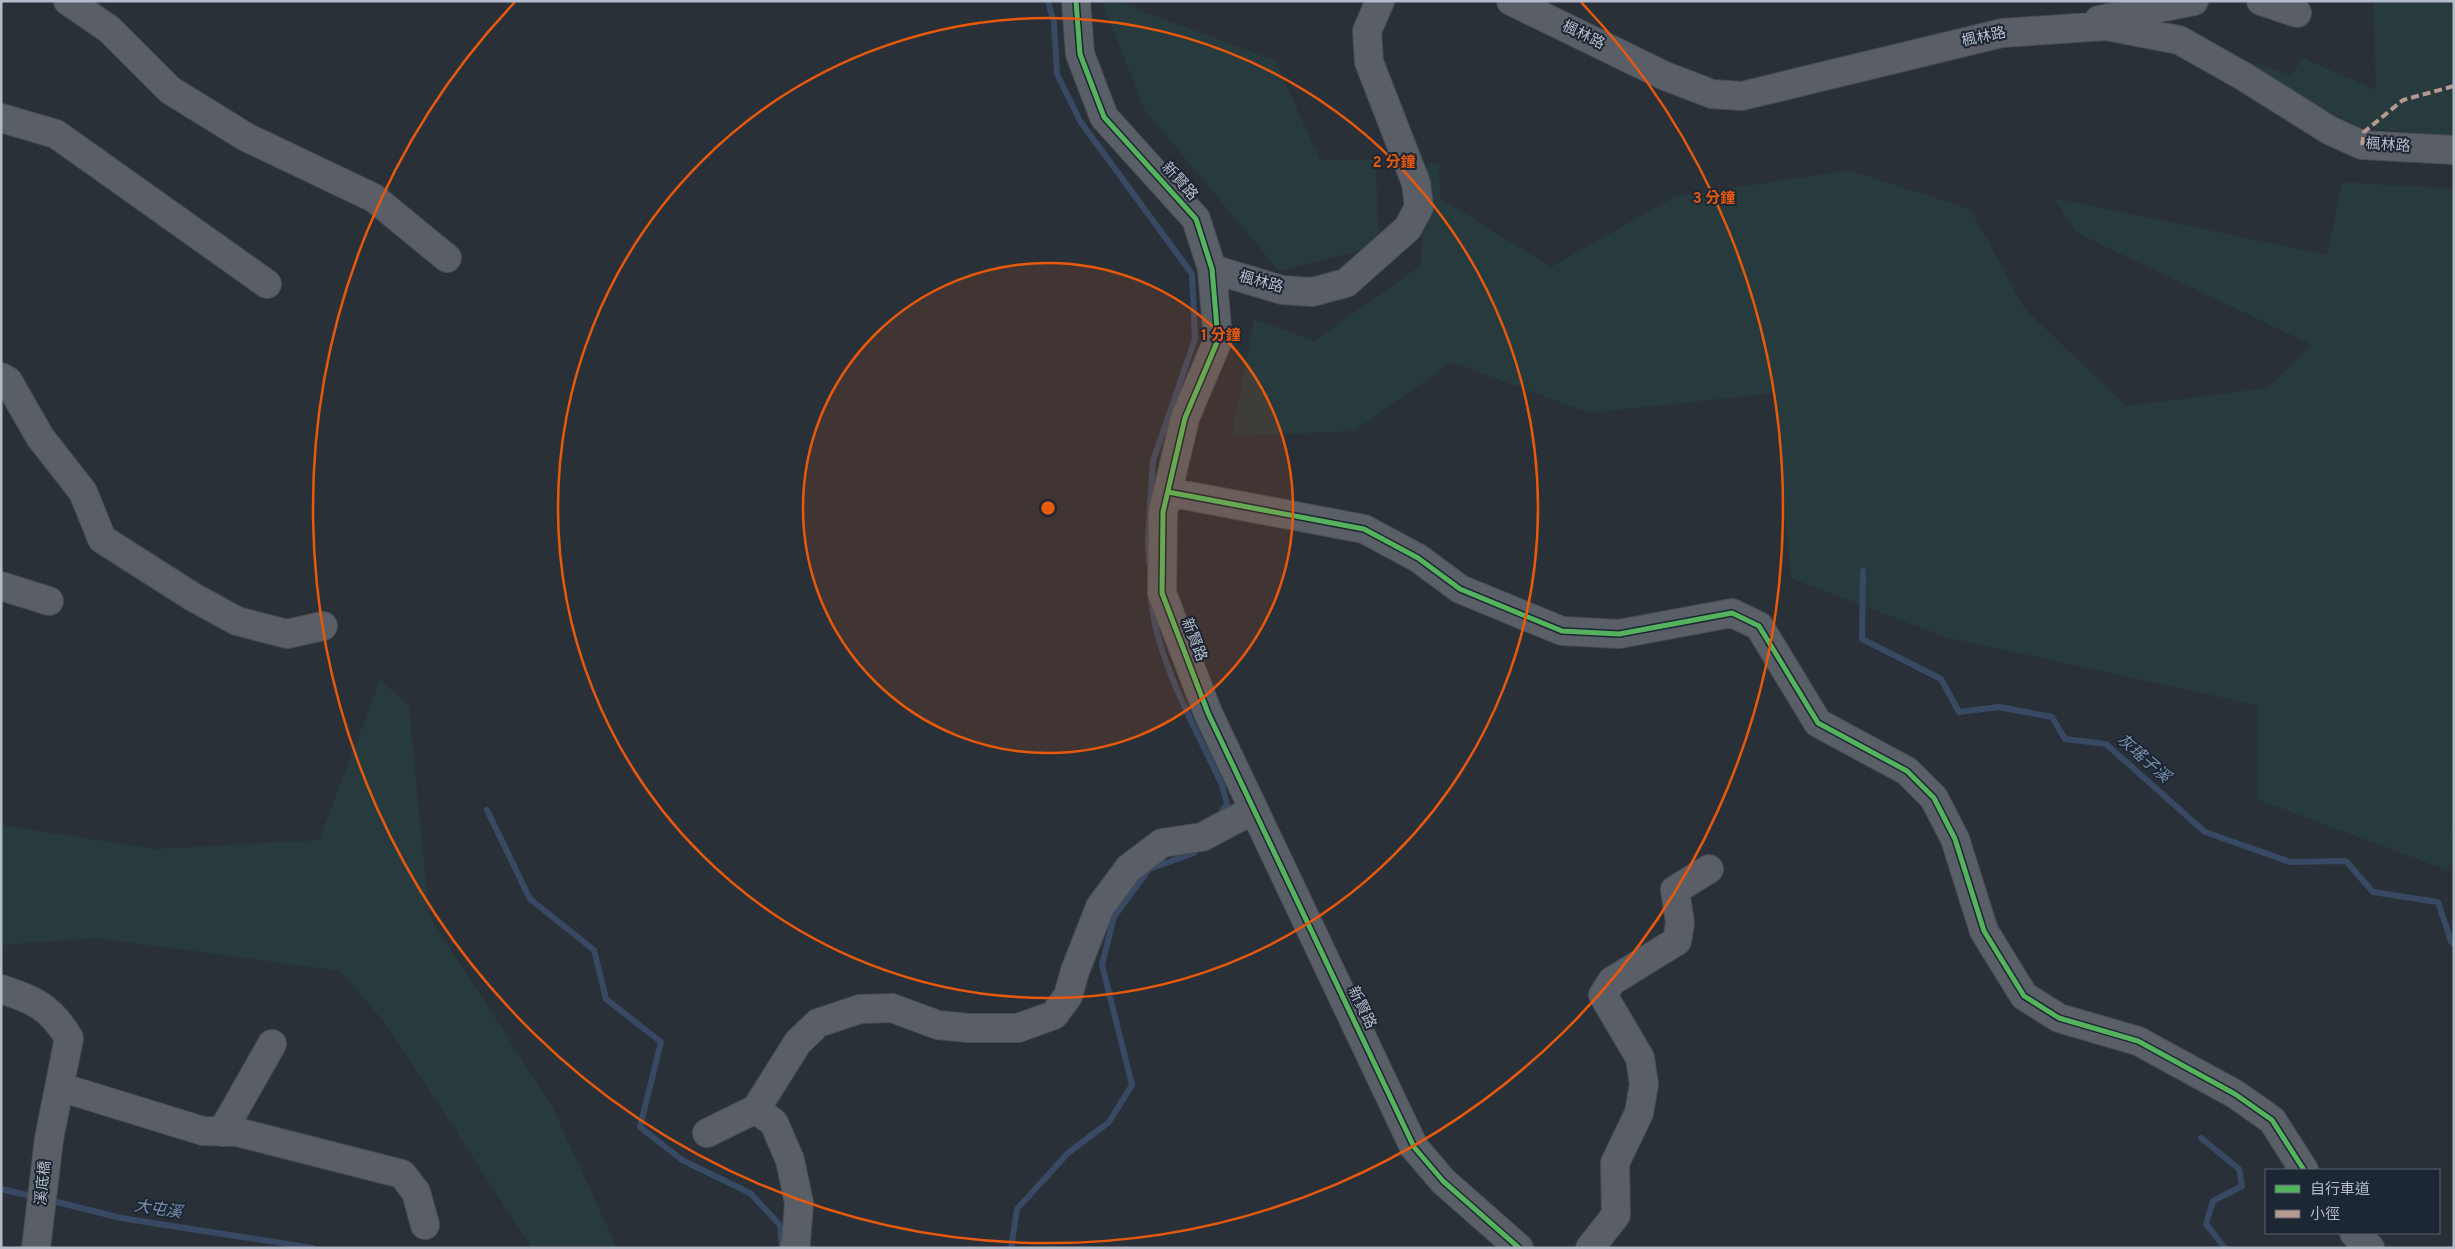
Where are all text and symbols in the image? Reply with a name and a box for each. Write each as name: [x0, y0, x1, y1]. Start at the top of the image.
street label: 楓林路: [1559, 18, 1607, 54]
street label: 楓林路: [1960, 24, 2008, 52]
street label: 楓林路: [2365, 135, 2411, 157]
text: 2 分鐘: [1373, 154, 1415, 173]
street label: 新賢路: [1157, 159, 1201, 205]
text: 3 分鐘: [1693, 190, 1735, 209]
street label: 楓林路: [1237, 268, 1285, 298]
text: 1 分鐘: [1201, 327, 1241, 346]
centre of rings: [1039, 499, 1057, 517]
street label: 新賢路: [1176, 616, 1210, 664]
water label: 灰瑤子溪: [2112, 730, 2175, 789]
street label: 新賢路: [1343, 984, 1379, 1032]
street label: 溪底橋: [32, 1160, 56, 1206]
legend: [2265, 1169, 2440, 1234]
text: 自行車道: [2310, 1181, 2370, 1200]
water label: 大屯溪: [133, 1196, 185, 1224]
text: 小徑: [2310, 1206, 2340, 1225]

